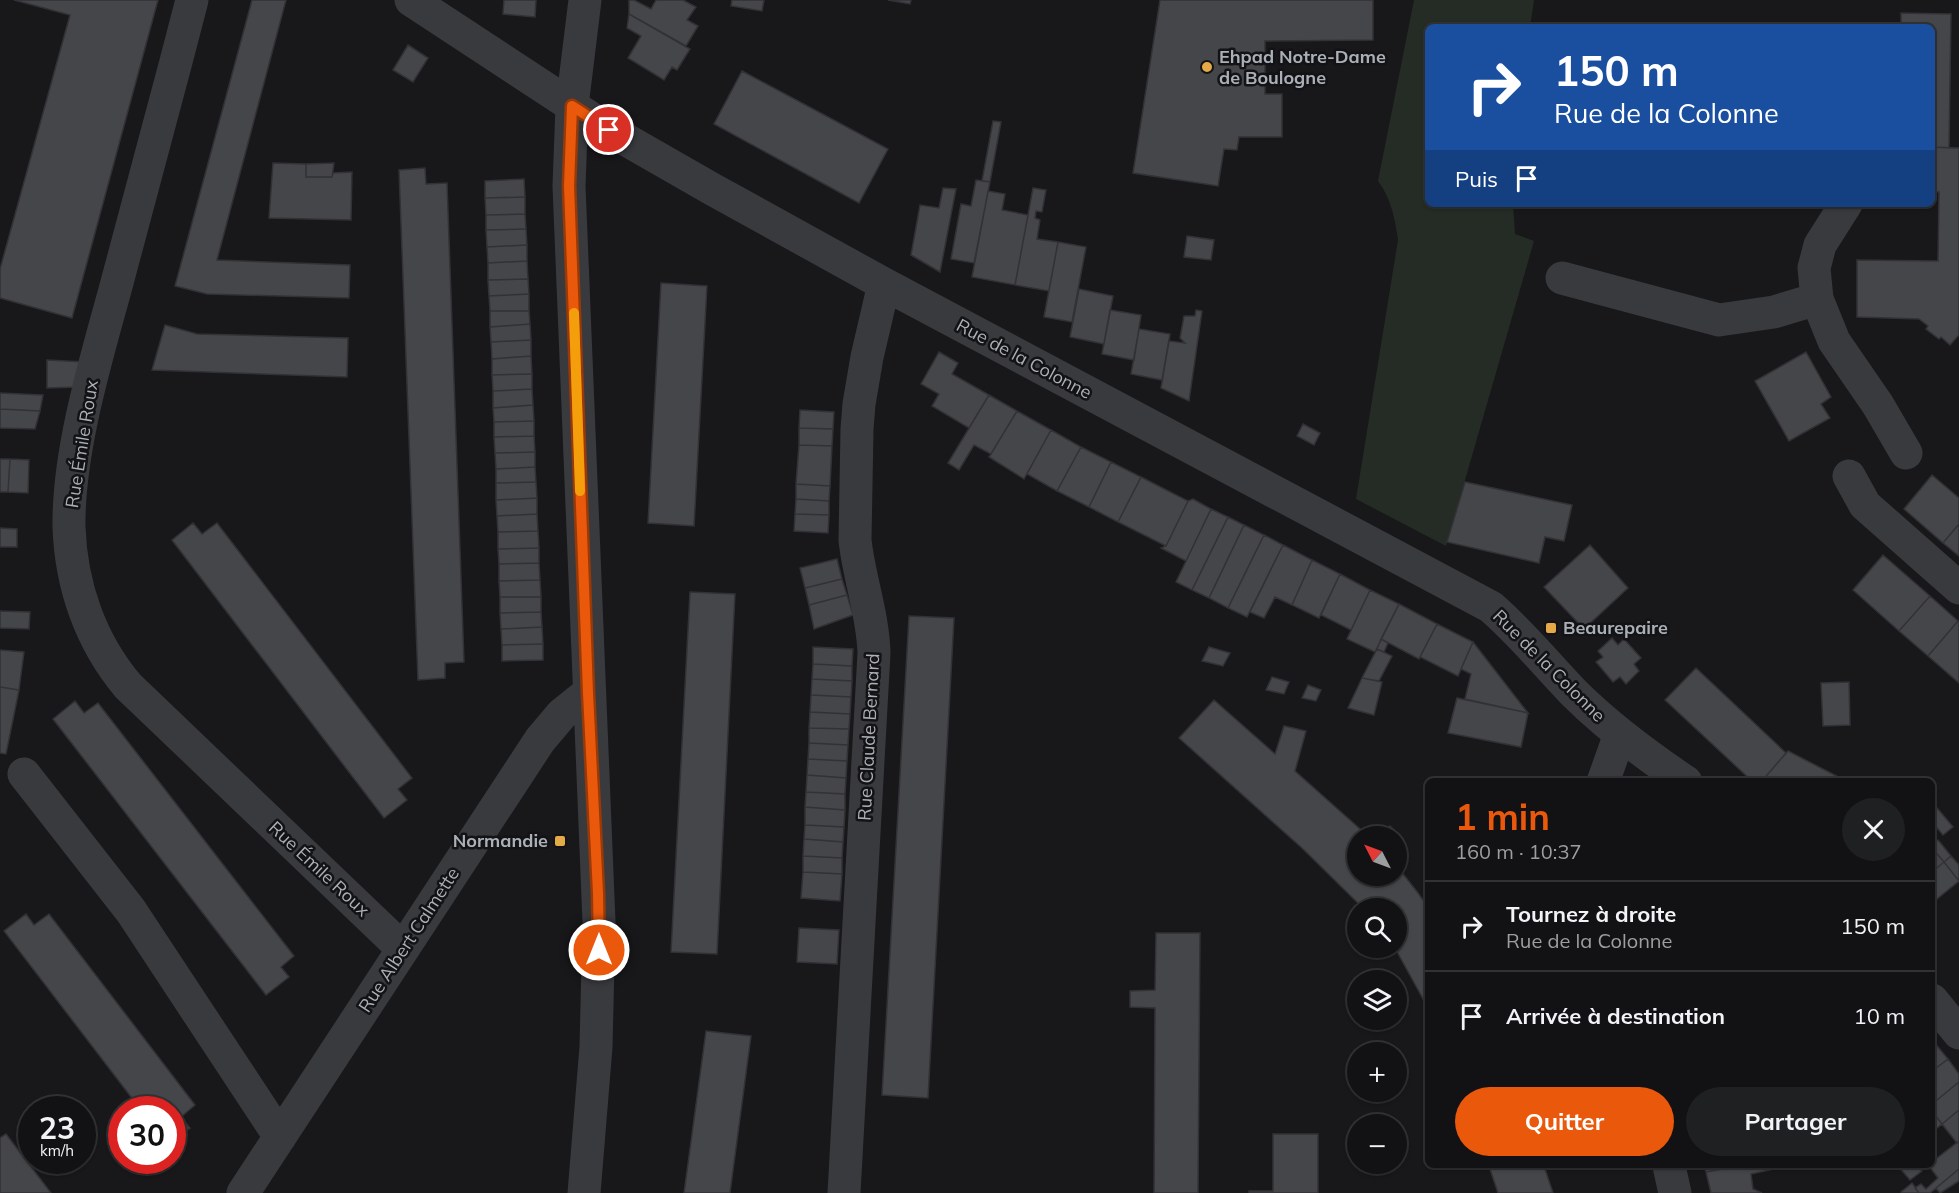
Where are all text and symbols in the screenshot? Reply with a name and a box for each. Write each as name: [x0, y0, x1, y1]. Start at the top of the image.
text: 150 m: [1554, 44, 1679, 97]
place label: Ehpad Notre-Dame de Boulogne: [1219, 45, 1386, 89]
icon: right: [1455, 48, 1533, 126]
marker: Ehpad Notre-Dame de Boulogne: [1200, 60, 1214, 74]
text: Rue de la Colonne: [1554, 96, 1779, 130]
pin: [583, 104, 634, 155]
icon: arrive: [592, 113, 625, 146]
icon: arrive: [1510, 162, 1543, 195]
text: Puis: [1455, 165, 1498, 193]
street label: Rue de la Colonne: [953, 313, 1096, 404]
street label: Rue Émile Roux: [60, 378, 103, 510]
street label: Rue de la Colonne: [1488, 605, 1610, 727]
place label: Beaurepaire: [1563, 616, 1668, 639]
marker: Beaurepaire: [1544, 621, 1558, 635]
street label: Rue Claude Bernard: [853, 653, 884, 821]
text: 1 min: [1455, 794, 1550, 839]
button: close: [1842, 798, 1905, 861]
street label: Rue Émile Roux: [264, 816, 375, 921]
north arrow: [1347, 826, 1407, 886]
map controls: [1347, 826, 1407, 1174]
place label: Normandie: [453, 829, 548, 852]
marker: Normandie: [553, 834, 567, 848]
text: 160 m · 10:37: [1455, 839, 1581, 864]
street label: Rue Albert Calmette: [353, 863, 464, 1017]
button: search: [1347, 898, 1407, 958]
text: Tournez à droite: [1506, 900, 1676, 928]
icon: right: [1455, 910, 1488, 943]
text: 150 m: [1840, 912, 1905, 940]
position arrow: [567, 918, 631, 982]
text: Rue de la Colonne: [1506, 928, 1672, 953]
button: layers: [1347, 970, 1407, 1030]
icon: arrive: [1455, 1000, 1488, 1033]
text: Arrivée à destination: [1506, 1002, 1725, 1030]
text: 10 m: [1854, 1002, 1905, 1030]
button: +: [1347, 1042, 1407, 1102]
button: Quitter: [1455, 1087, 1674, 1156]
button: Partager: [1686, 1087, 1905, 1156]
speed limit sign: 30: [108, 1096, 186, 1174]
text: 23: [39, 1109, 75, 1147]
button: −: [1347, 1114, 1407, 1174]
text: km/h: [40, 1141, 74, 1160]

